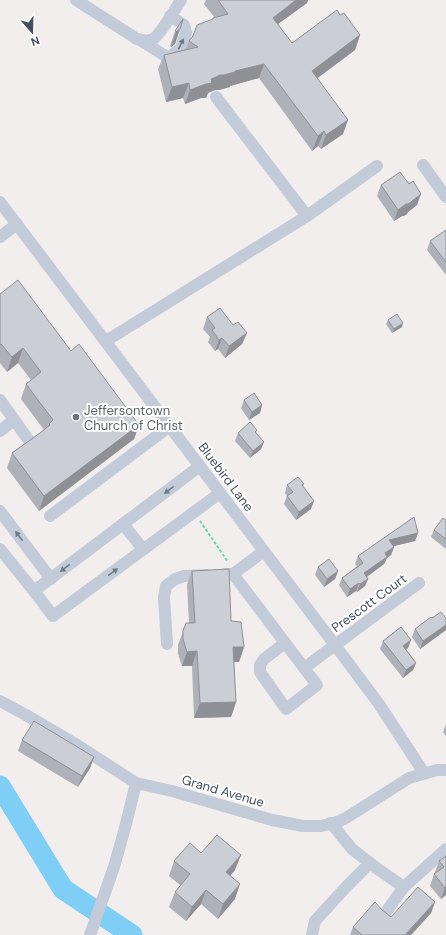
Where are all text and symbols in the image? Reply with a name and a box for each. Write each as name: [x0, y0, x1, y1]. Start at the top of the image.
north arrow: [12, 12, 52, 52]
text: N: [29, 33, 42, 49]
one-way arrow: [178, 38, 184, 50]
place label: Jeffersontown Church of Christ: [84, 402, 183, 434]
marker: Jeffersontown Church of Christ: [71, 412, 81, 422]
street label: Bluebird Lane: [195, 439, 257, 515]
one-way arrow: [163, 485, 174, 494]
one-way arrow: [15, 531, 23, 542]
one-way arrow: [60, 564, 70, 572]
one-way arrow: [107, 567, 118, 576]
street label: Prescott Court: [328, 570, 410, 636]
street label: Grand Avenue: [180, 771, 266, 811]

